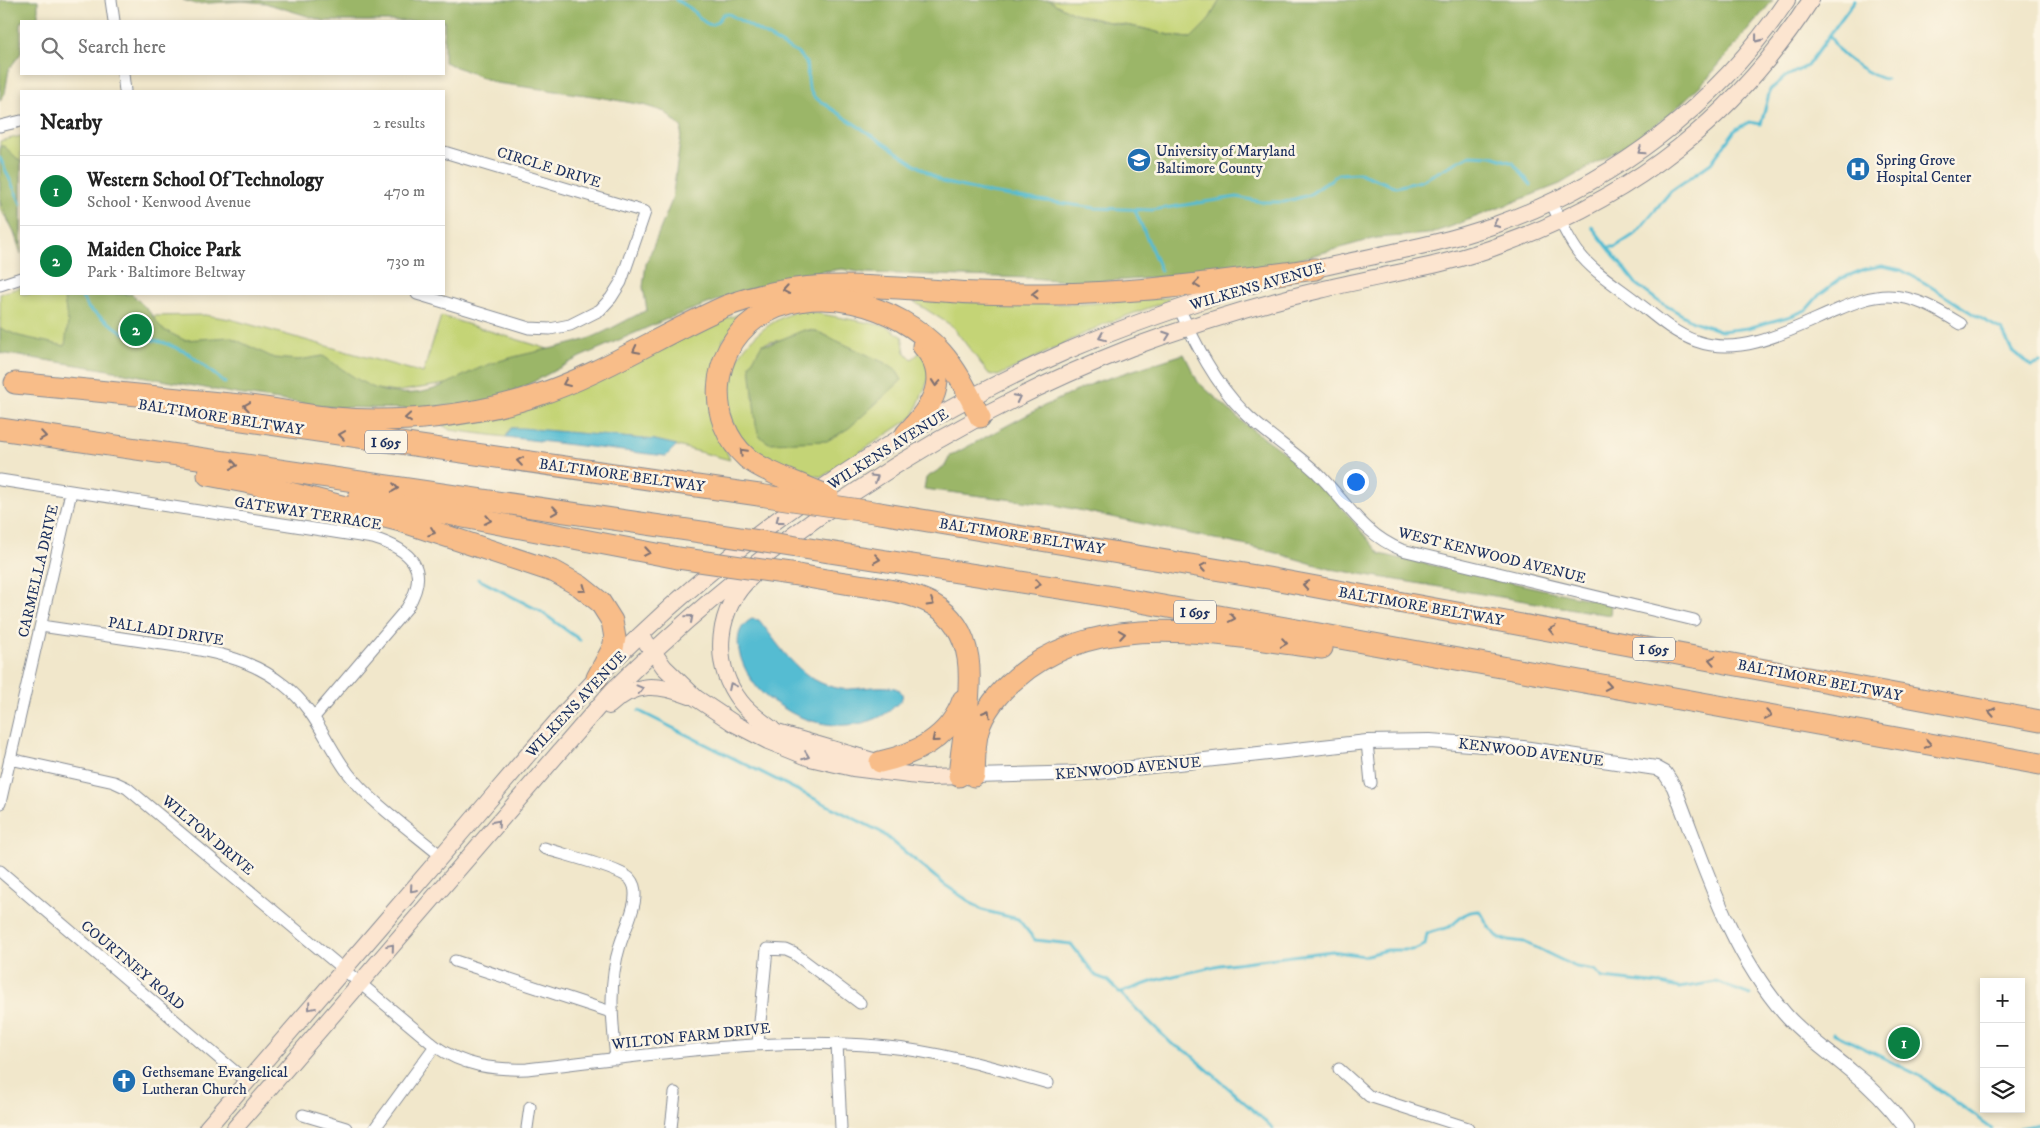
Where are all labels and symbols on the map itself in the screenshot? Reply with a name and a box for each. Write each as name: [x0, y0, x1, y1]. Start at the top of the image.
one-way arrow: [1756, 33, 1764, 42]
place label: University of Maryland Baltimore County: [1156, 142, 1296, 178]
street label: CIRCLE DRIVE: [494, 143, 604, 192]
one-way arrow: [1637, 144, 1646, 154]
school or university icon: University of Maryland Baltimore County: [1126, 147, 1152, 173]
place label: Spring Grove Hospital Center: [1876, 151, 1972, 187]
hospital icon: Spring Grove Hospital Center: [1845, 156, 1871, 182]
one-way arrow: [1493, 218, 1501, 228]
street label: WILKENS AVENUE: [1187, 258, 1327, 315]
one-way arrow: [1193, 278, 1201, 289]
one-way arrow: [781, 284, 790, 294]
one-way arrow: [1031, 289, 1038, 299]
pin: 2: [120, 311, 152, 349]
one-way arrow: [1098, 331, 1107, 342]
one-way arrow: [1162, 331, 1170, 341]
one-way arrow: [632, 344, 641, 354]
one-way arrow: [562, 376, 571, 387]
one-way arrow: [931, 379, 942, 387]
one-way arrow: [1012, 394, 1021, 404]
street label: BALTIMORE BELTWAY: [137, 395, 306, 440]
one-way arrow: [243, 401, 251, 412]
street label: WILKENS AVENUE: [823, 404, 953, 495]
one-way arrow: [404, 412, 412, 423]
one-way arrow: [338, 430, 346, 441]
one-way arrow: [39, 431, 48, 441]
road number: I 695: [365, 431, 407, 454]
one-way arrow: [740, 449, 749, 458]
street label: BALTIMORE BELTWAY: [538, 454, 707, 497]
one-way arrow: [516, 456, 524, 467]
one-way arrow: [230, 459, 238, 470]
your location: [1343, 469, 1369, 495]
one-way arrow: [870, 474, 879, 484]
one-way arrow: [391, 482, 399, 493]
street label: GATEWAY TERRACE: [233, 492, 383, 535]
street label: CARMELLA DRIVE: [14, 502, 63, 639]
one-way arrow: [552, 505, 560, 516]
one-way arrow: [484, 514, 492, 525]
one-way arrow: [775, 514, 785, 523]
street label: BALTIMORE BELTWAY: [938, 514, 1107, 559]
street label: WEST KENWOOD AVENUE: [1395, 523, 1588, 588]
one-way arrow: [427, 526, 436, 536]
one-way arrow: [643, 547, 652, 557]
one-way arrow: [874, 553, 882, 564]
one-way arrow: [1199, 562, 1207, 572]
one-way arrow: [1033, 579, 1042, 589]
one-way arrow: [1302, 581, 1311, 591]
one-way arrow: [577, 583, 587, 592]
street label: BALTIMORE BELTWAY: [1337, 583, 1506, 630]
one-way arrow: [925, 597, 934, 607]
road number: I 695: [1174, 600, 1216, 624]
street label: PALLADI DRIVE: [107, 613, 226, 650]
one-way arrow: [1228, 613, 1237, 623]
one-way arrow: [684, 615, 693, 624]
one-way arrow: [1548, 625, 1557, 636]
one-way arrow: [1119, 629, 1127, 640]
one-way arrow: [1280, 637, 1288, 647]
road number: I 695: [1633, 638, 1675, 661]
street label: WILKENS AVENUE: [521, 647, 631, 762]
one-way arrow: [1708, 655, 1716, 666]
street label: BALTIMORE BELTWAY: [1736, 655, 1904, 706]
one-way arrow: [1603, 680, 1612, 690]
one-way arrow: [728, 682, 738, 691]
one-way arrow: [636, 684, 644, 694]
one-way arrow: [1988, 708, 1996, 718]
one-way arrow: [981, 709, 991, 718]
one-way arrow: [1763, 709, 1772, 719]
one-way arrow: [931, 733, 940, 742]
street label: KENWOOD AVENUE: [1457, 734, 1605, 771]
one-way arrow: [1923, 738, 1932, 748]
one-way arrow: [801, 750, 809, 760]
street label: KENWOOD AVENUE: [1054, 753, 1202, 784]
street label: WILTON DRIVE: [157, 791, 258, 880]
one-way arrow: [491, 820, 500, 829]
one-way arrow: [409, 884, 418, 893]
street label: COURTNEY ROAD: [77, 916, 189, 1014]
one-way arrow: [386, 944, 394, 953]
one-way arrow: [308, 1001, 317, 1010]
street label: WILTON FARM DRIVE: [610, 1019, 772, 1054]
pin: 1: [1888, 1024, 1920, 1062]
place label: Gethsemane Evangelical Lutheran Church: [142, 1063, 288, 1099]
church icon: Gethsemane Evangelical Lutheran Church: [111, 1068, 137, 1094]

